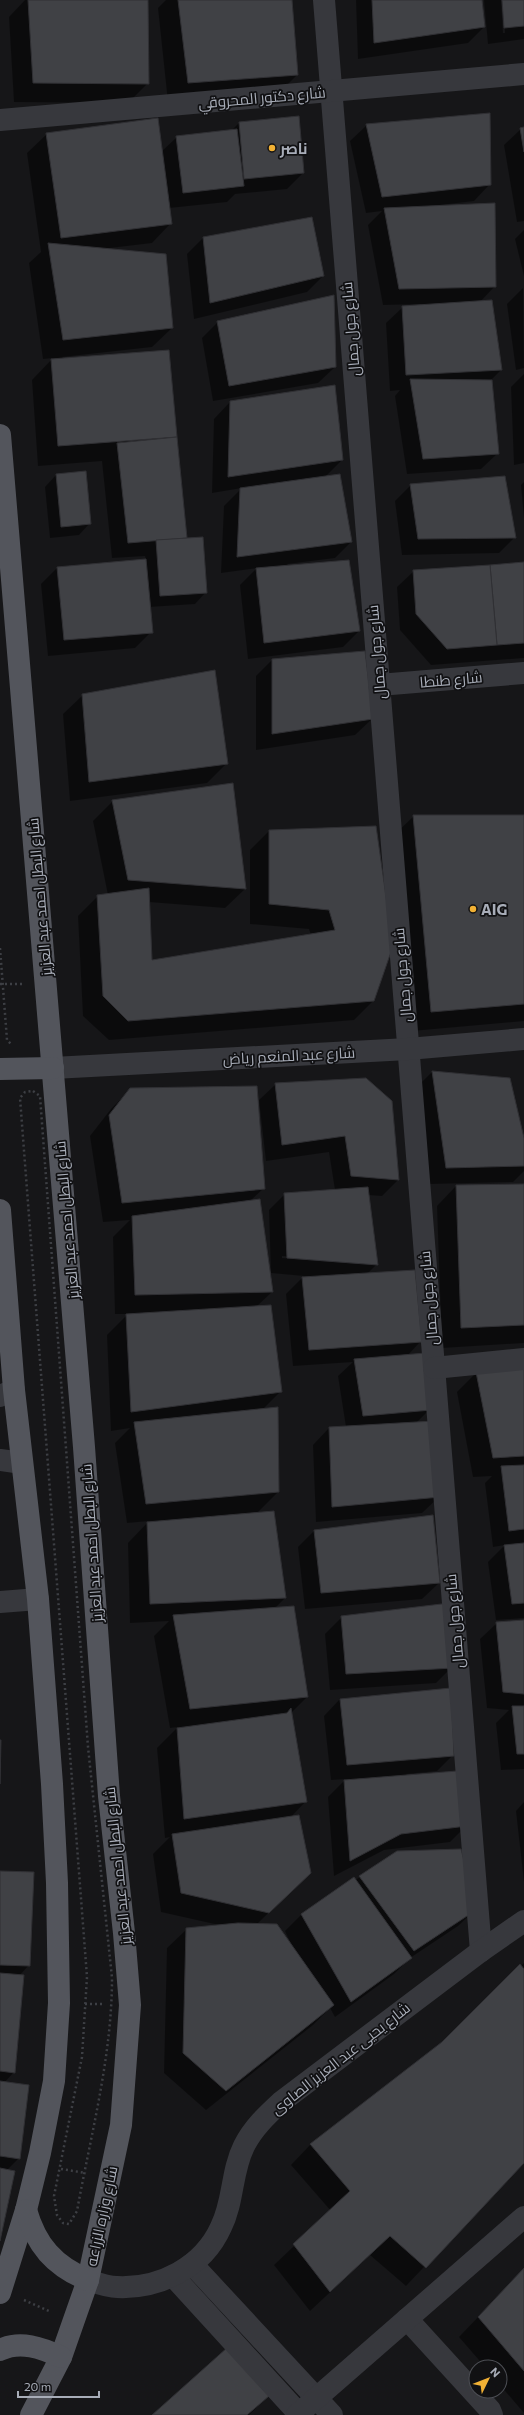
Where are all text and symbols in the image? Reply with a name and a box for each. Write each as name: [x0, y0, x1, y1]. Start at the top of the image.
street label: شارع دكتور المحروقي: [198, 82, 327, 116]
place label: ناصر: [279, 139, 308, 158]
marker: ناصر: [267, 143, 277, 153]
street label: شارع جول جمال: [337, 281, 366, 377]
street label: شارع جول جمال: [363, 604, 392, 700]
street label: شارع طنطا: [419, 667, 484, 694]
street label: شارع البطل احمد عبد العزيز: [23, 817, 58, 978]
place label: AIG: [481, 900, 507, 918]
marker: AIG: [468, 904, 478, 914]
street label: شارع جول جمال: [389, 927, 418, 1023]
street label: شارع عبد المنعم رياض: [222, 1043, 356, 1070]
street label: شارع البطل احمد عبد العزيز: [50, 1140, 85, 1301]
street label: شارع جول جمال: [415, 1250, 444, 1346]
street label: شارع البطل احمد عبد العزيز: [76, 1463, 109, 1624]
street label: شارع جول جمال: [441, 1573, 470, 1669]
street label: شارع البطل احمد عبد العزيز: [100, 1786, 137, 1947]
street label: شارع يحيى عبد العزيز الصاوى: [267, 1998, 415, 2120]
street label: شارع وزاره الزراعه: [82, 2164, 123, 2268]
north arrow: [468, 2359, 508, 2399]
text: N: [488, 2364, 503, 2379]
scale bar: [18, 2373, 99, 2399]
text: 20 m: [24, 2379, 51, 2393]

